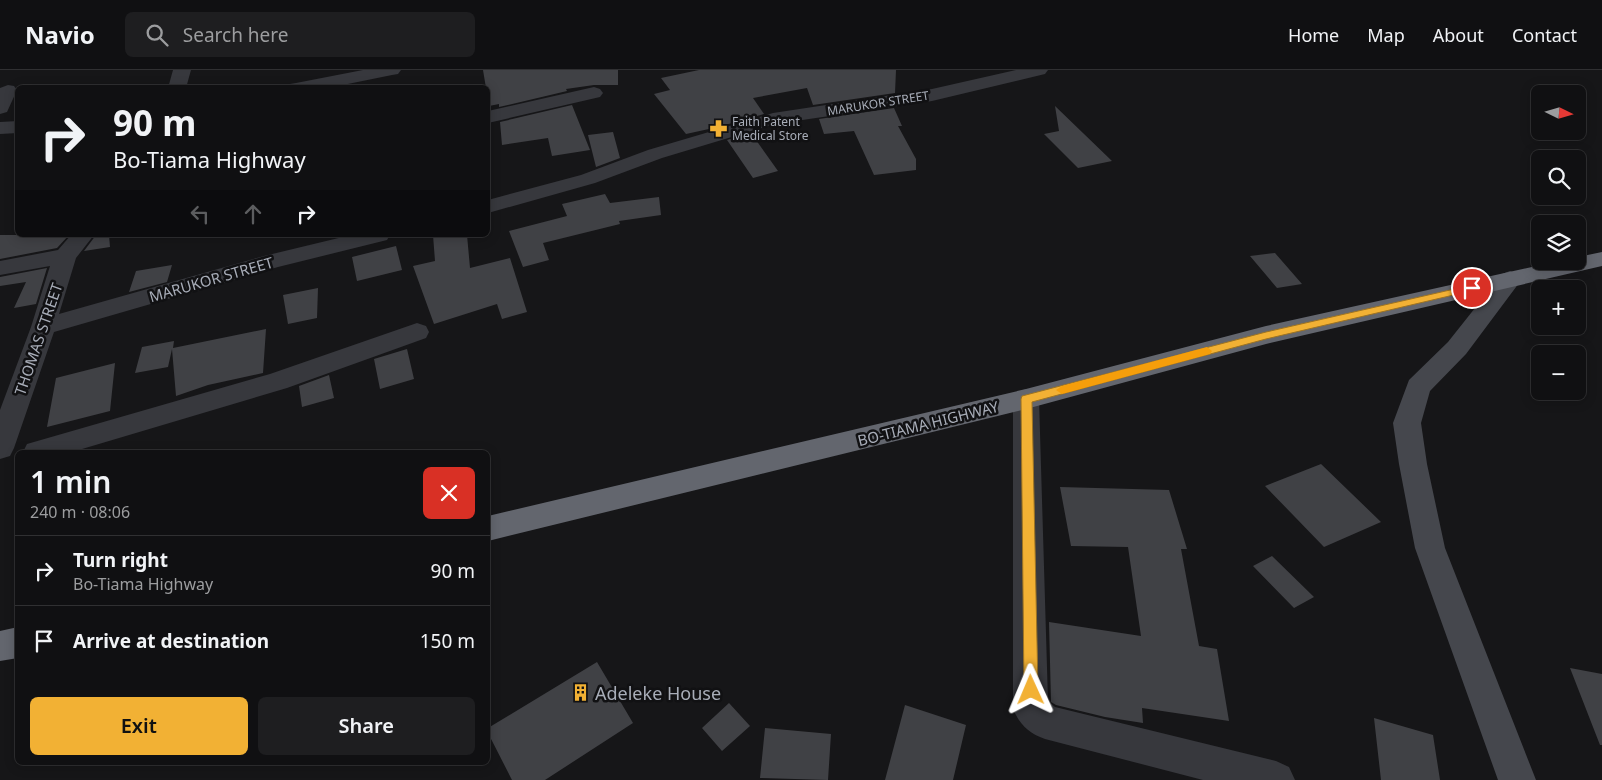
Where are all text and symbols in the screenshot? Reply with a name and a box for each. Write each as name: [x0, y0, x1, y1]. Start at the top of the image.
search box: [125, 12, 475, 57]
text: Navio: [25, 18, 95, 51]
icon: search: [143, 21, 171, 49]
text: Search here: [183, 22, 289, 48]
text: Home: [1288, 23, 1339, 47]
text: Map: [1367, 23, 1405, 47]
text: About: [1433, 23, 1484, 47]
text: Contact: [1512, 23, 1577, 47]
north arrow: [1531, 85, 1586, 140]
map controls: [1531, 85, 1586, 400]
street label: MARUKOR STREET: [826, 87, 930, 119]
text: 90 m: [113, 99, 196, 146]
icon: right: [30, 105, 95, 170]
place label: Faith Patent Medical Store: [732, 113, 809, 144]
pharmacy icon: Faith Patent Medical Store: [708, 118, 728, 138]
text: Bo-Tiama Highway: [113, 144, 306, 174]
button: search: [1531, 150, 1586, 205]
icon: left: [186, 200, 214, 228]
icon: ahead: [239, 200, 267, 228]
icon: right: [292, 200, 320, 228]
button: layers: [1531, 215, 1586, 270]
street label: MARUKOR STREET: [147, 252, 276, 306]
pin: [1451, 267, 1493, 309]
icon: arrive: [1458, 274, 1486, 302]
street label: THOMAS STREET: [9, 280, 67, 398]
button: +: [1531, 280, 1586, 335]
button: −: [1531, 345, 1586, 400]
street label: BO-TIAMA HIGHWAY: [855, 396, 1001, 450]
text: 1 min: [30, 461, 111, 502]
button: close: [423, 467, 475, 519]
text: 240 m · 08:06: [30, 501, 130, 523]
text: Turn right: [73, 547, 168, 573]
icon: right: [30, 557, 58, 585]
text: 90 m: [431, 558, 475, 584]
text: Bo-Tiama Highway: [73, 573, 213, 595]
icon: arrive: [30, 627, 58, 655]
text: Arrive at destination: [73, 628, 269, 654]
text: 150 m: [420, 628, 475, 654]
position arrow: [1004, 663, 1056, 715]
place label: Adeleke House: [595, 681, 721, 705]
building icon: Adeleke House: [571, 683, 591, 703]
button: Exit: [30, 697, 248, 755]
button: Share: [258, 697, 475, 755]

